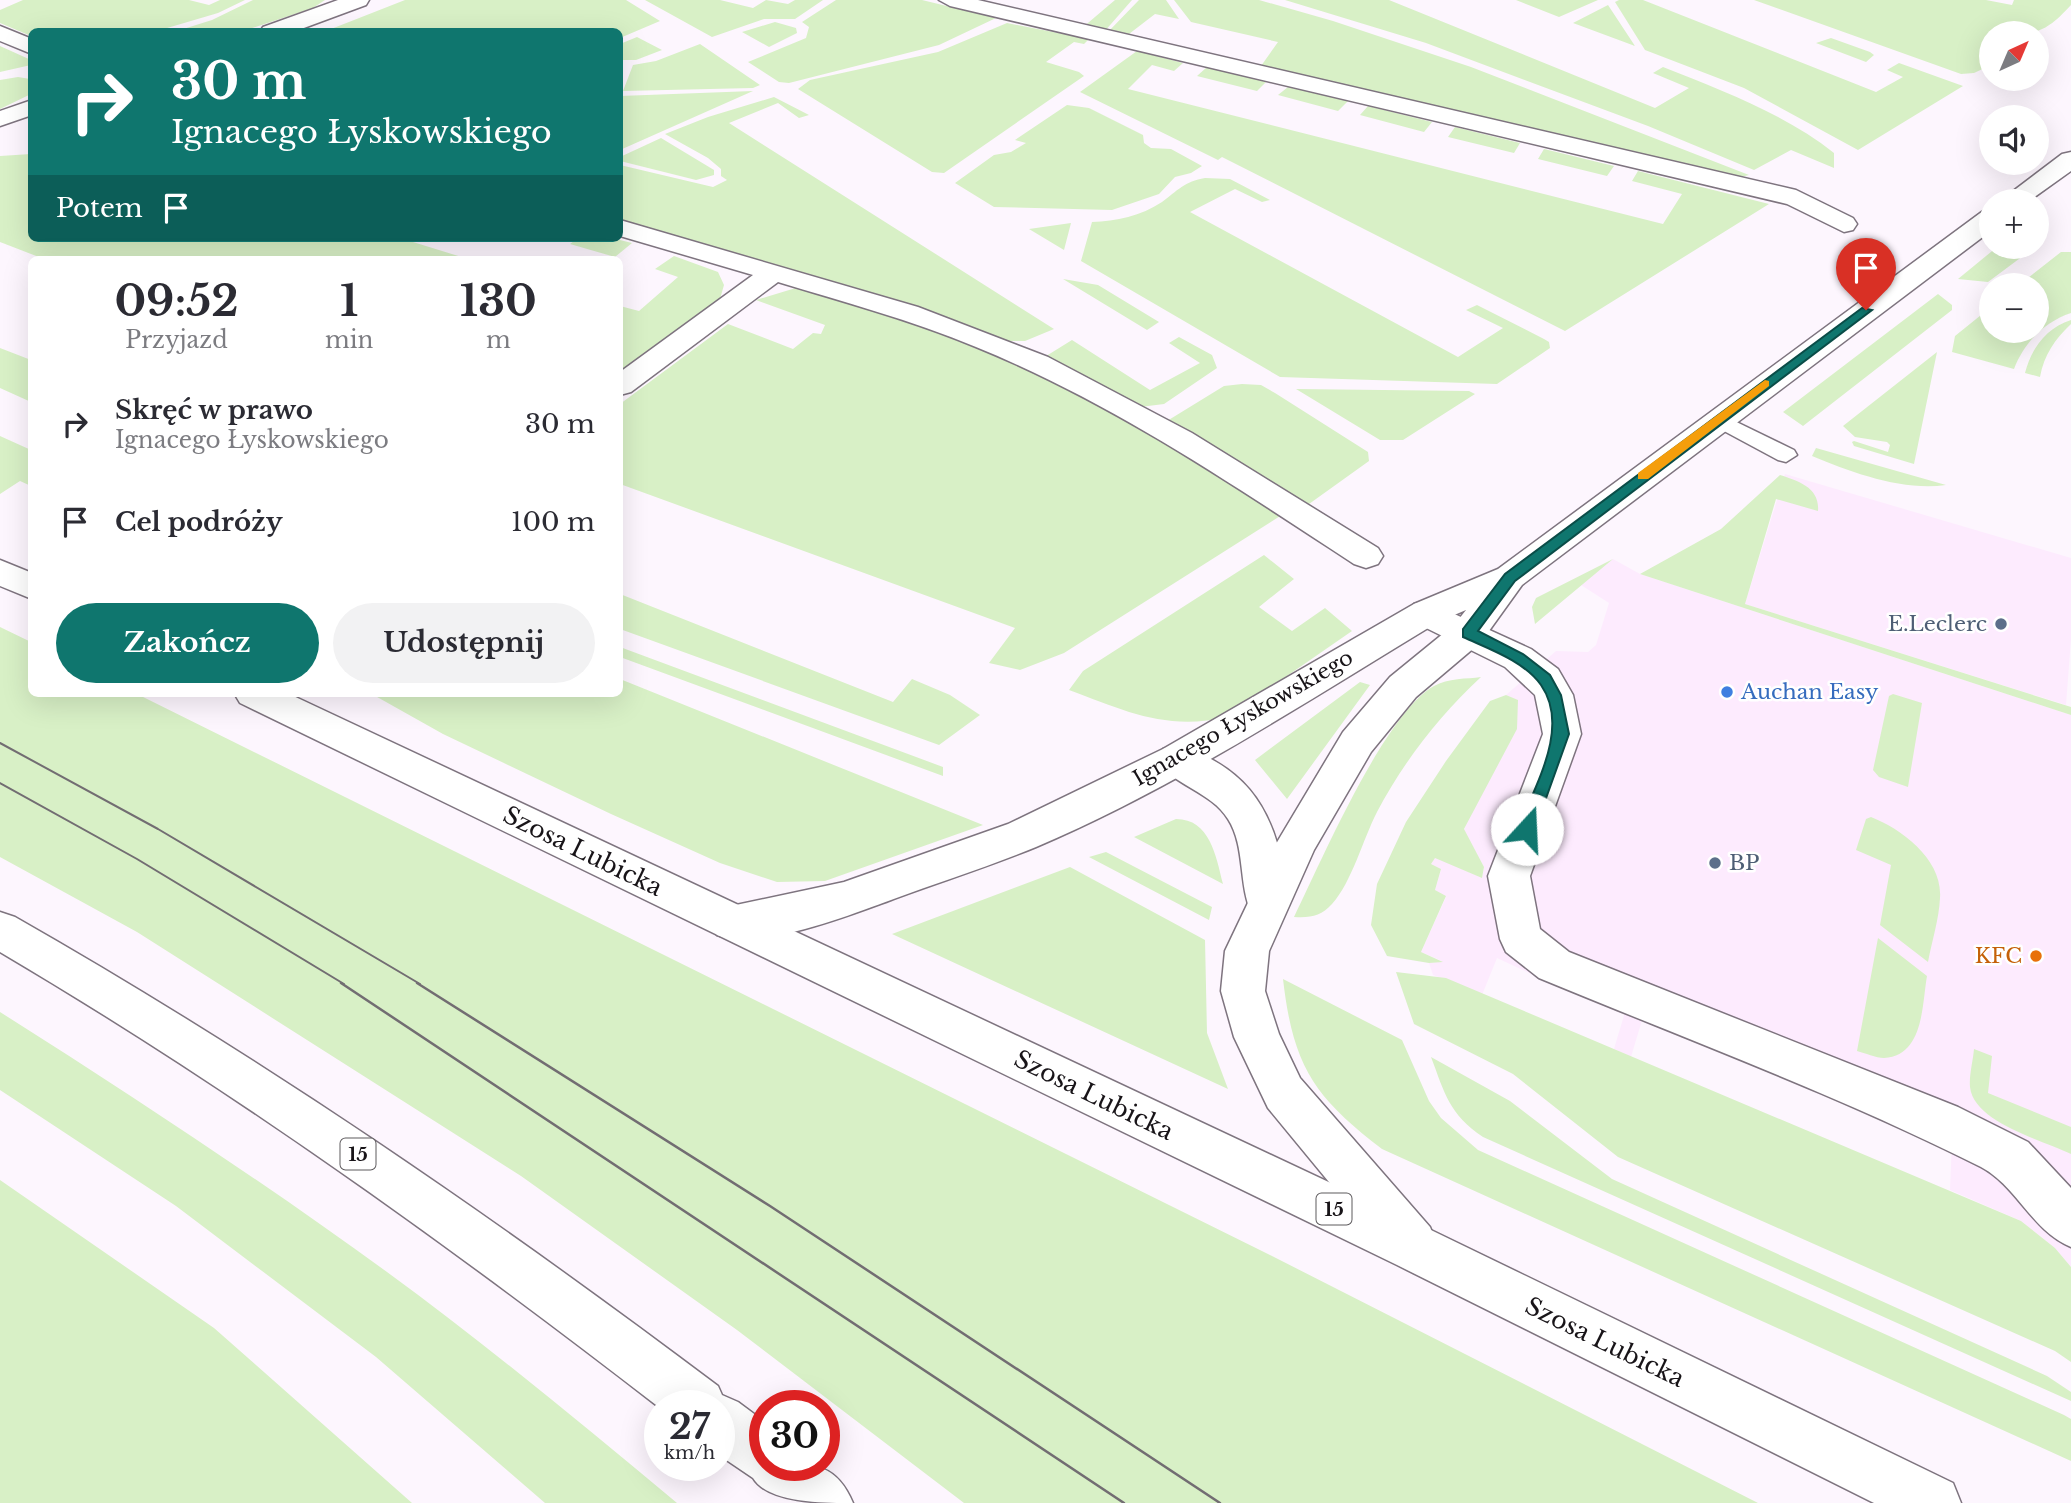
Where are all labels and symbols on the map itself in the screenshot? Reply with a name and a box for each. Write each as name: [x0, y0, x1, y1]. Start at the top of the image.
north arrow: [1979, 21, 2049, 91]
pin: [1836, 238, 1896, 310]
place label: E.Leclerc: [1888, 611, 1987, 637]
marker: E.Leclerc: [1993, 616, 2009, 632]
street label: Ignacego Łyskowskiego: [1128, 644, 1358, 792]
place label: Auchan Easy: [1740, 679, 1879, 705]
marker: Auchan Easy: [1719, 684, 1735, 700]
position arrow: [1490, 792, 1564, 866]
street label: Szosa Lubicka: [499, 800, 668, 902]
place label: BP: [1729, 850, 1759, 876]
marker: BP: [1707, 855, 1723, 871]
place label: KFC: [1975, 943, 2022, 969]
marker: KFC: [2028, 948, 2044, 964]
street label: Szosa Lubicka: [1010, 1044, 1179, 1146]
road number: 15: [340, 1138, 376, 1170]
road number: 15: [1316, 1194, 1352, 1224]
street label: Szosa Lubicka: [1521, 1291, 1690, 1393]
speed limit sign: 30: [749, 1390, 840, 1481]

